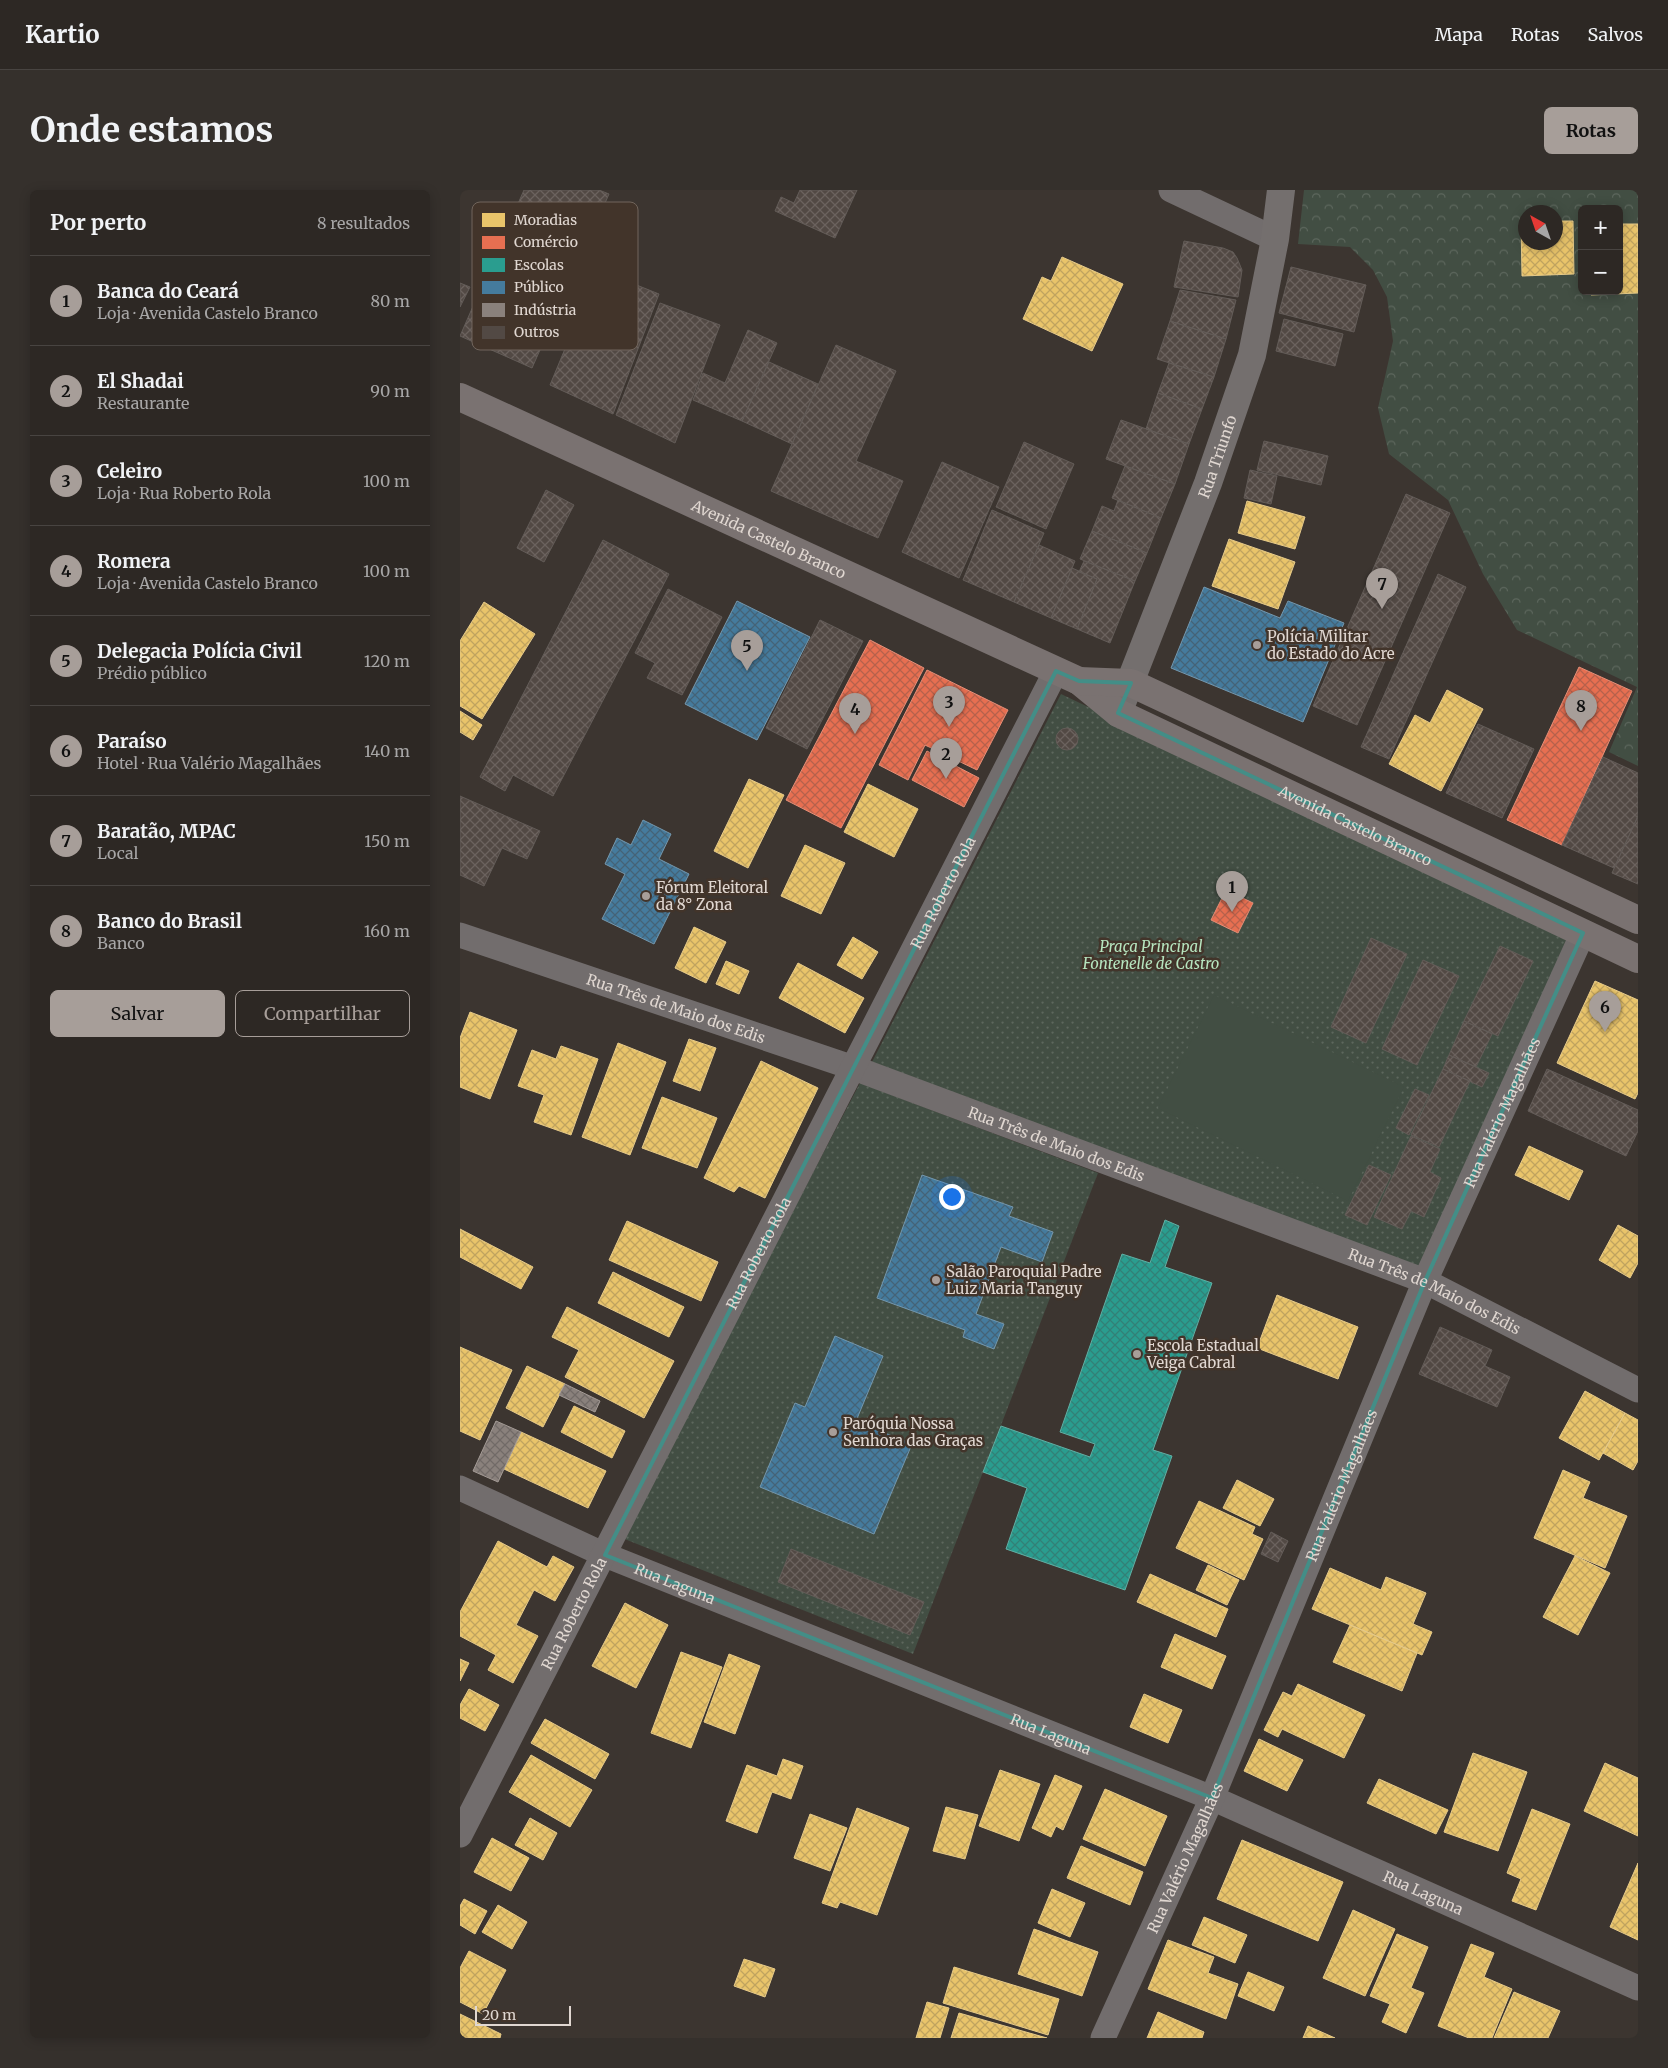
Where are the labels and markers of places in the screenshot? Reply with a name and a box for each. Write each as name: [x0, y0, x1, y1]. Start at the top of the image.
pin: 7: [1366, 568, 1398, 609]
place label: Polícia Militar do Estado do Acre: [1267, 627, 1395, 663]
pin: 5: [731, 630, 763, 671]
marker: Polícia Militar do Estado do Acre: [1251, 639, 1263, 651]
pin: 3: [933, 686, 965, 727]
pin: 8: [1565, 690, 1597, 731]
pin: 4: [839, 693, 871, 734]
pin: 2: [930, 738, 962, 779]
pin: 1: [1216, 871, 1248, 912]
place label: Fórum Eleitoral da 8° Zona: [656, 878, 769, 914]
marker: Fórum Eleitoral da 8° Zona: [640, 890, 652, 902]
pin: 6: [1589, 991, 1621, 1032]
place label: Salão Paroquial Padre Luiz Maria Tanguy: [946, 1262, 1102, 1298]
marker: Salão Paroquial Padre Luiz Maria Tanguy: [930, 1274, 942, 1286]
place label: Escola Estadual Veiga Cabral: [1146, 1336, 1259, 1372]
marker: Escola Estadual Veiga Cabral: [1131, 1348, 1143, 1360]
place label: Paróquia Nossa Senhora das Graças: [843, 1414, 983, 1450]
marker: Paróquia Nossa Senhora das Graças: [827, 1426, 839, 1438]

